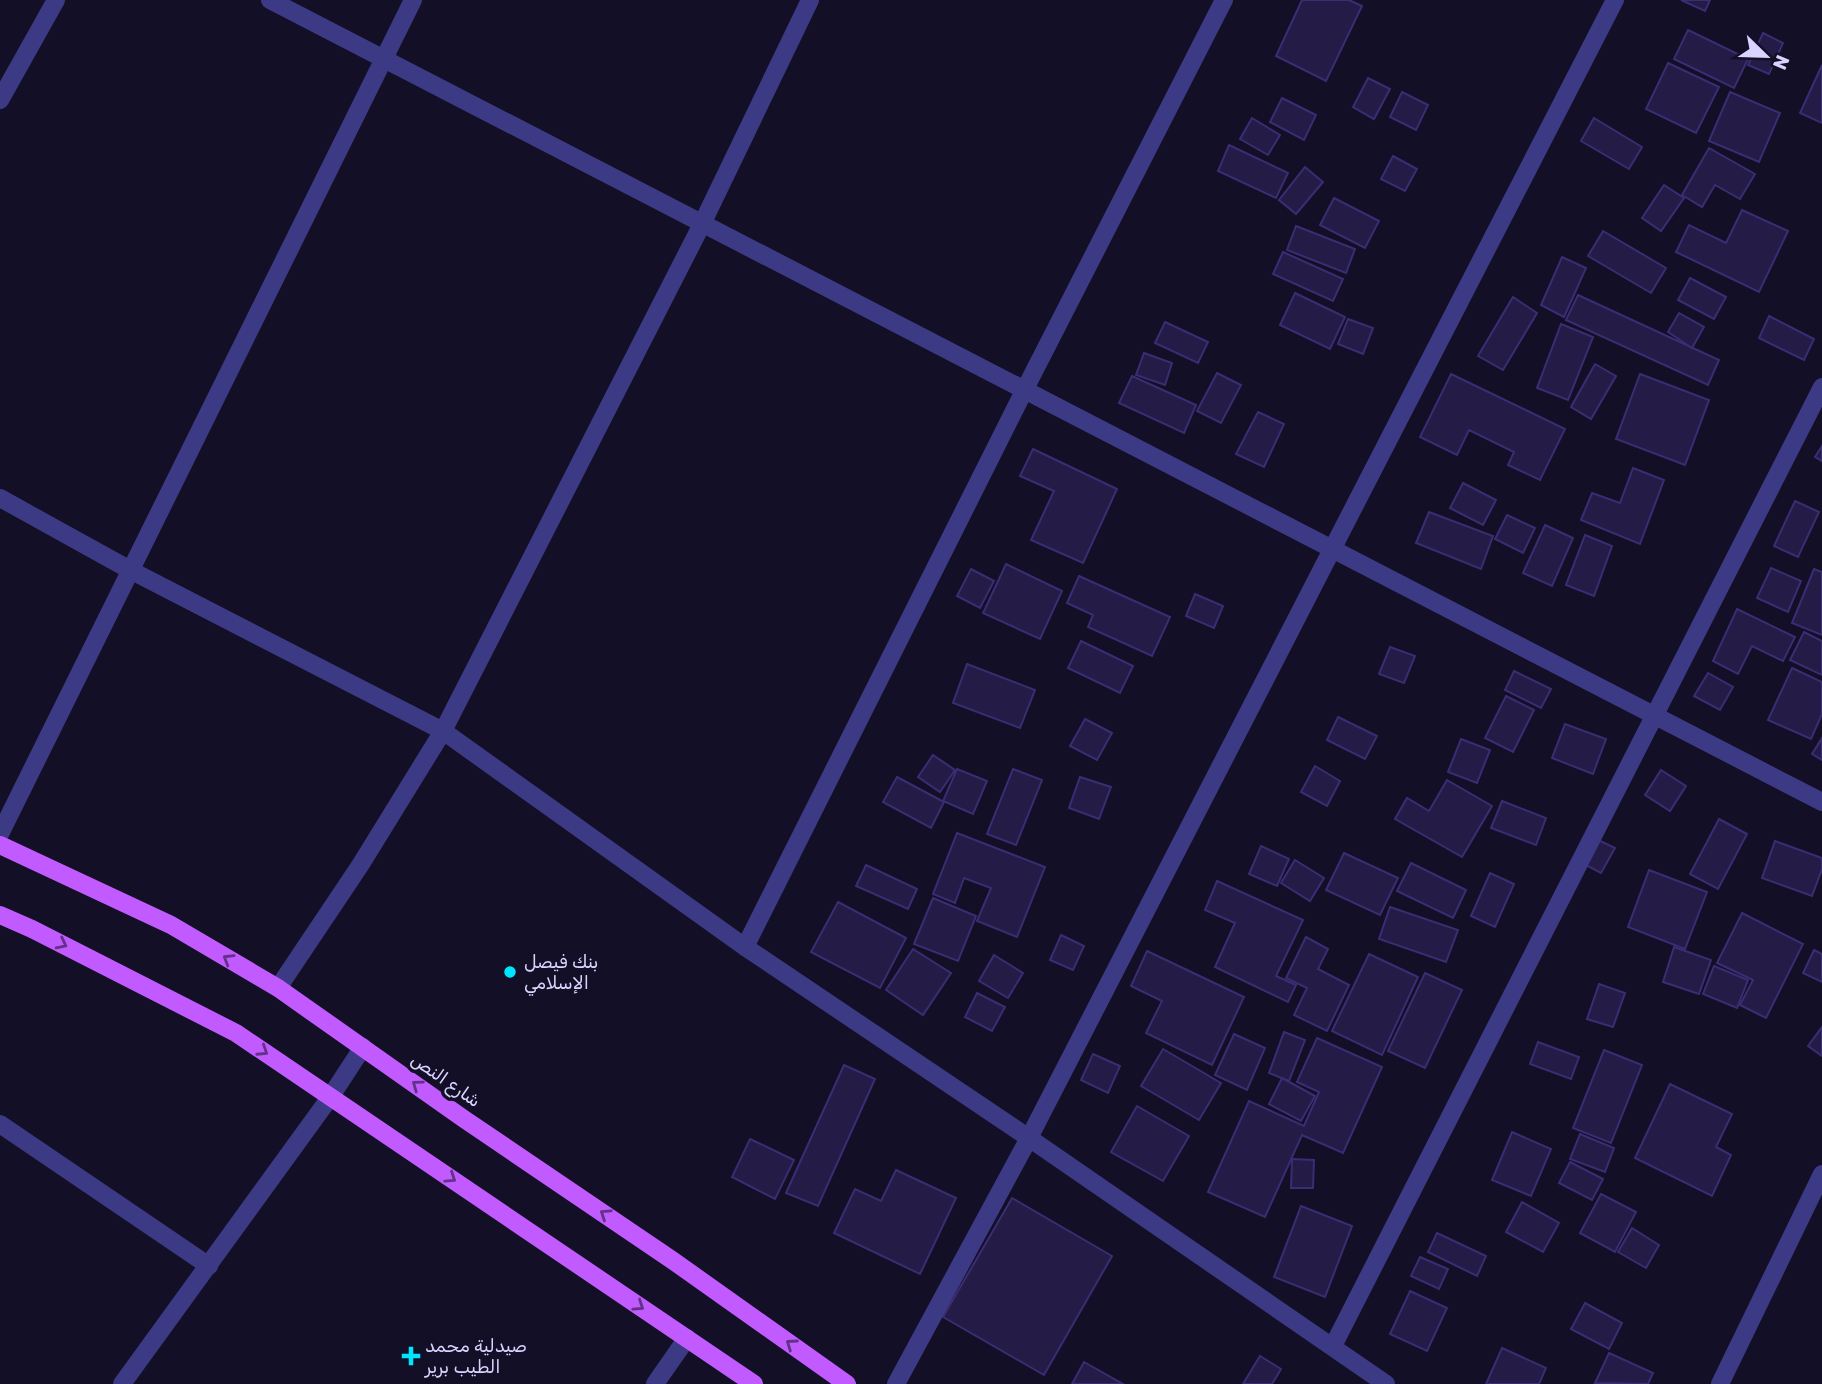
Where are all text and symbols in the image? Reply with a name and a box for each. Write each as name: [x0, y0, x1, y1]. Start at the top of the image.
north arrow: [1731, 21, 1801, 91]
text: N: [1768, 52, 1794, 73]
one-way arrow: [55, 936, 67, 950]
place label: بنك فيصل الإسلامي: [524, 951, 598, 996]
one-way arrow: [223, 954, 236, 967]
marker: بنك فيصل الإسلامي: [502, 964, 518, 980]
one-way arrow: [255, 1042, 268, 1055]
street label: شارع النص: [406, 1048, 485, 1113]
one-way arrow: [412, 1081, 425, 1093]
one-way arrow: [443, 1170, 456, 1182]
one-way arrow: [600, 1210, 613, 1222]
one-way arrow: [632, 1298, 645, 1311]
place label: صيدلية محمد الطيب برير: [424, 1335, 527, 1378]
one-way arrow: [786, 1340, 799, 1353]
marker: صيدلية محمد الطيب برير: [403, 1348, 419, 1364]

